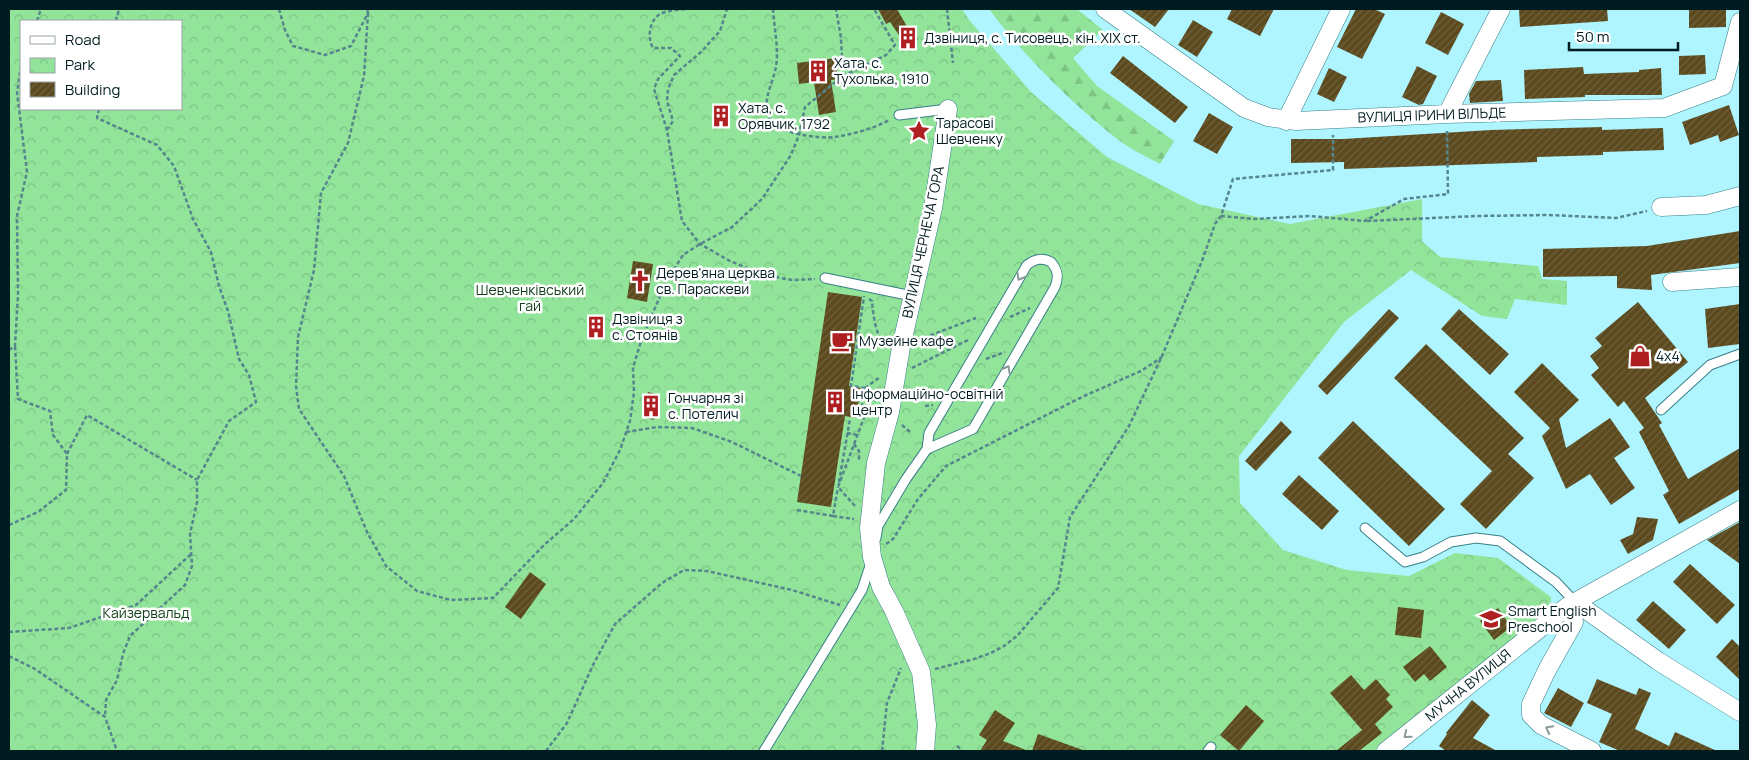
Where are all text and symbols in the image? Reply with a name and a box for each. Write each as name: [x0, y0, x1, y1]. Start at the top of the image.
legend: [20, 20, 182, 110]
scale bar: [1569, 20, 1678, 52]
building icon: Дзвіниця, с. Тисовець, кін. XIX ст.: [895, 25, 921, 51]
text: 50 m: [1576, 26, 1610, 47]
place label: Дзвіниця, с. Тисовець, кін. XIX ст.: [924, 28, 1141, 47]
text: Road: [65, 29, 101, 50]
place label: Хата, с. Тухолька, 1910: [834, 53, 929, 88]
text: Park: [65, 54, 95, 75]
building icon: Хата, с. Тухолька, 1910: [805, 58, 831, 84]
text: Building: [65, 79, 120, 100]
place label: Хата, с. Орявчик, 1792: [738, 98, 830, 133]
street label: ВУЛИЦЯ ІРИНИ ВІЛЬДЕ: [1357, 102, 1507, 127]
building icon: Хата, с. Орявчик, 1792: [708, 103, 734, 129]
place label: Тарасові Шевченку: [936, 113, 1003, 148]
place icon: Тарасові Шевченку: [906, 118, 932, 144]
street label: ВУЛИЦЯ ЧЕРНЕЧА ГОРА: [897, 164, 948, 320]
place label: Дерев'яна церква св. Параскеви: [656, 263, 775, 298]
church icon: Дерев'яна церква св. Параскеви: [627, 268, 653, 294]
one-way arrow: [1016, 271, 1026, 280]
park label: Шевченківський гай: [476, 280, 584, 315]
place label: Дзвіниця з с. Стоянів: [612, 309, 683, 344]
building icon: Дзвіниця з с. Стоянів: [583, 314, 609, 340]
cafe icon: Музейне кафе: [829, 328, 855, 354]
place label: Музейне кафе: [859, 331, 954, 350]
shop icon: 4х4: [1627, 343, 1653, 369]
place label: 4х4: [1656, 346, 1680, 365]
one-way arrow: [1001, 365, 1011, 374]
place label: Інформаційно-освітній центр: [852, 384, 1003, 419]
place label: Гончарня зі с. Потелич: [668, 388, 744, 423]
building icon: Інформаційно-освітній центр: [822, 389, 848, 415]
building icon: Гончарня зі с. Потелич: [638, 393, 664, 419]
place label: Smart English Preschool: [1508, 601, 1597, 636]
park label: Кайзервальд: [103, 603, 189, 622]
school or university icon: Smart English Preschool: [1478, 606, 1504, 632]
street label: МУЧНА ВУЛИЦЯ: [1421, 644, 1514, 725]
one-way arrow: [1545, 725, 1554, 735]
one-way arrow: [1404, 729, 1413, 737]

